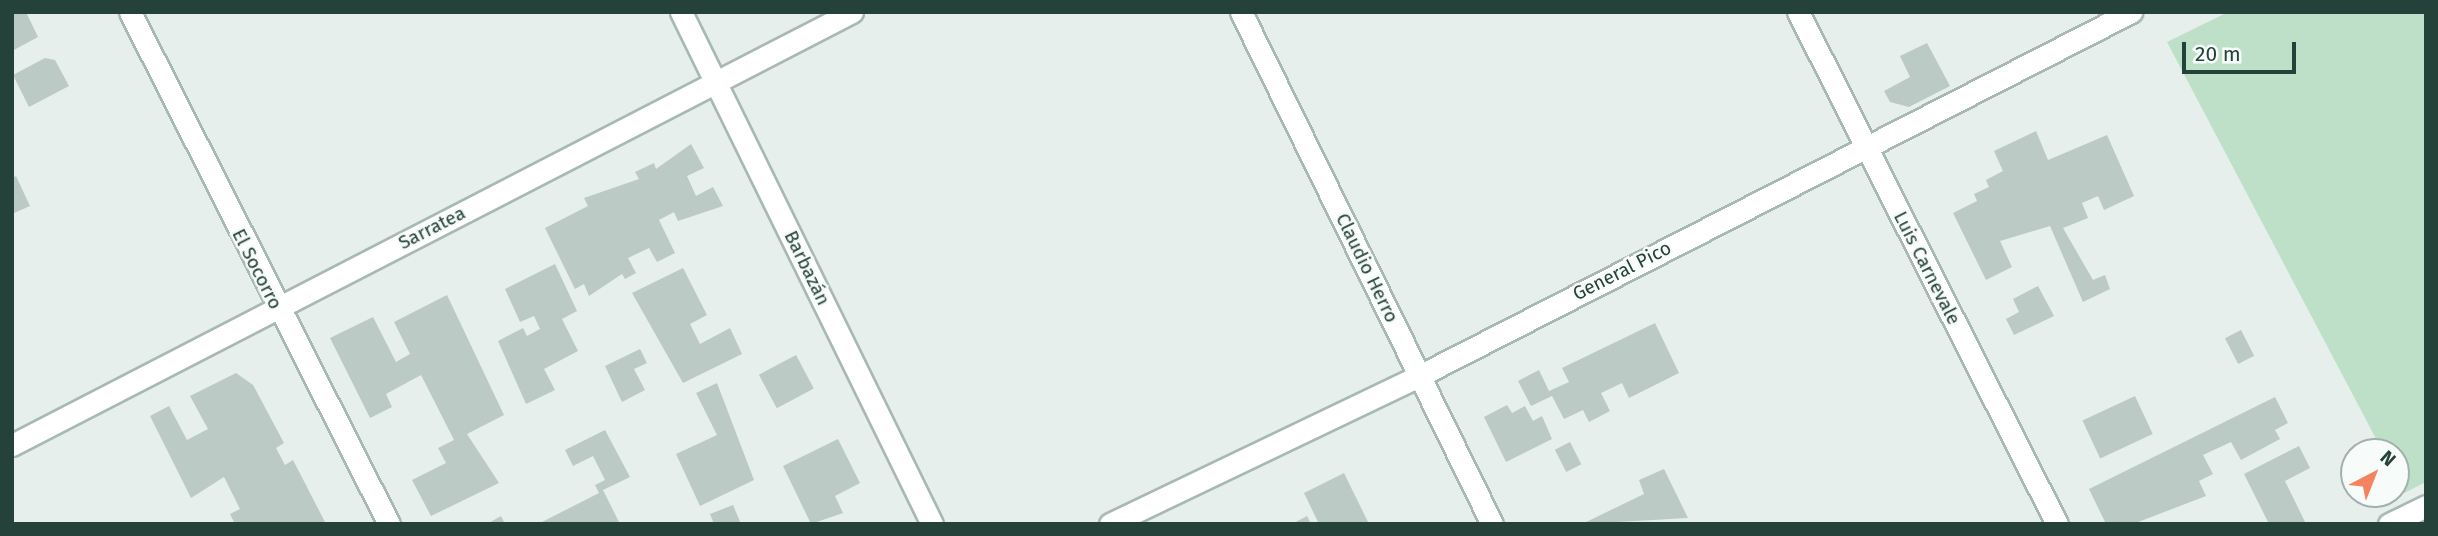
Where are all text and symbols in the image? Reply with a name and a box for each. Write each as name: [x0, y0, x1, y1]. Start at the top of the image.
scale bar: [2186, 28, 2300, 72]
text: 20 m: [2195, 41, 2241, 67]
street label: Sarratea: [395, 201, 469, 255]
street label: Luis Carnevale: [1889, 208, 1965, 328]
street label: Claudio Herro: [1331, 210, 1403, 326]
street label: El Socorro: [227, 225, 287, 313]
street label: Barbazán: [779, 227, 835, 309]
street label: General Pico: [1569, 236, 1675, 306]
north arrow: [2340, 438, 2410, 508]
text: N: [2376, 446, 2400, 471]

